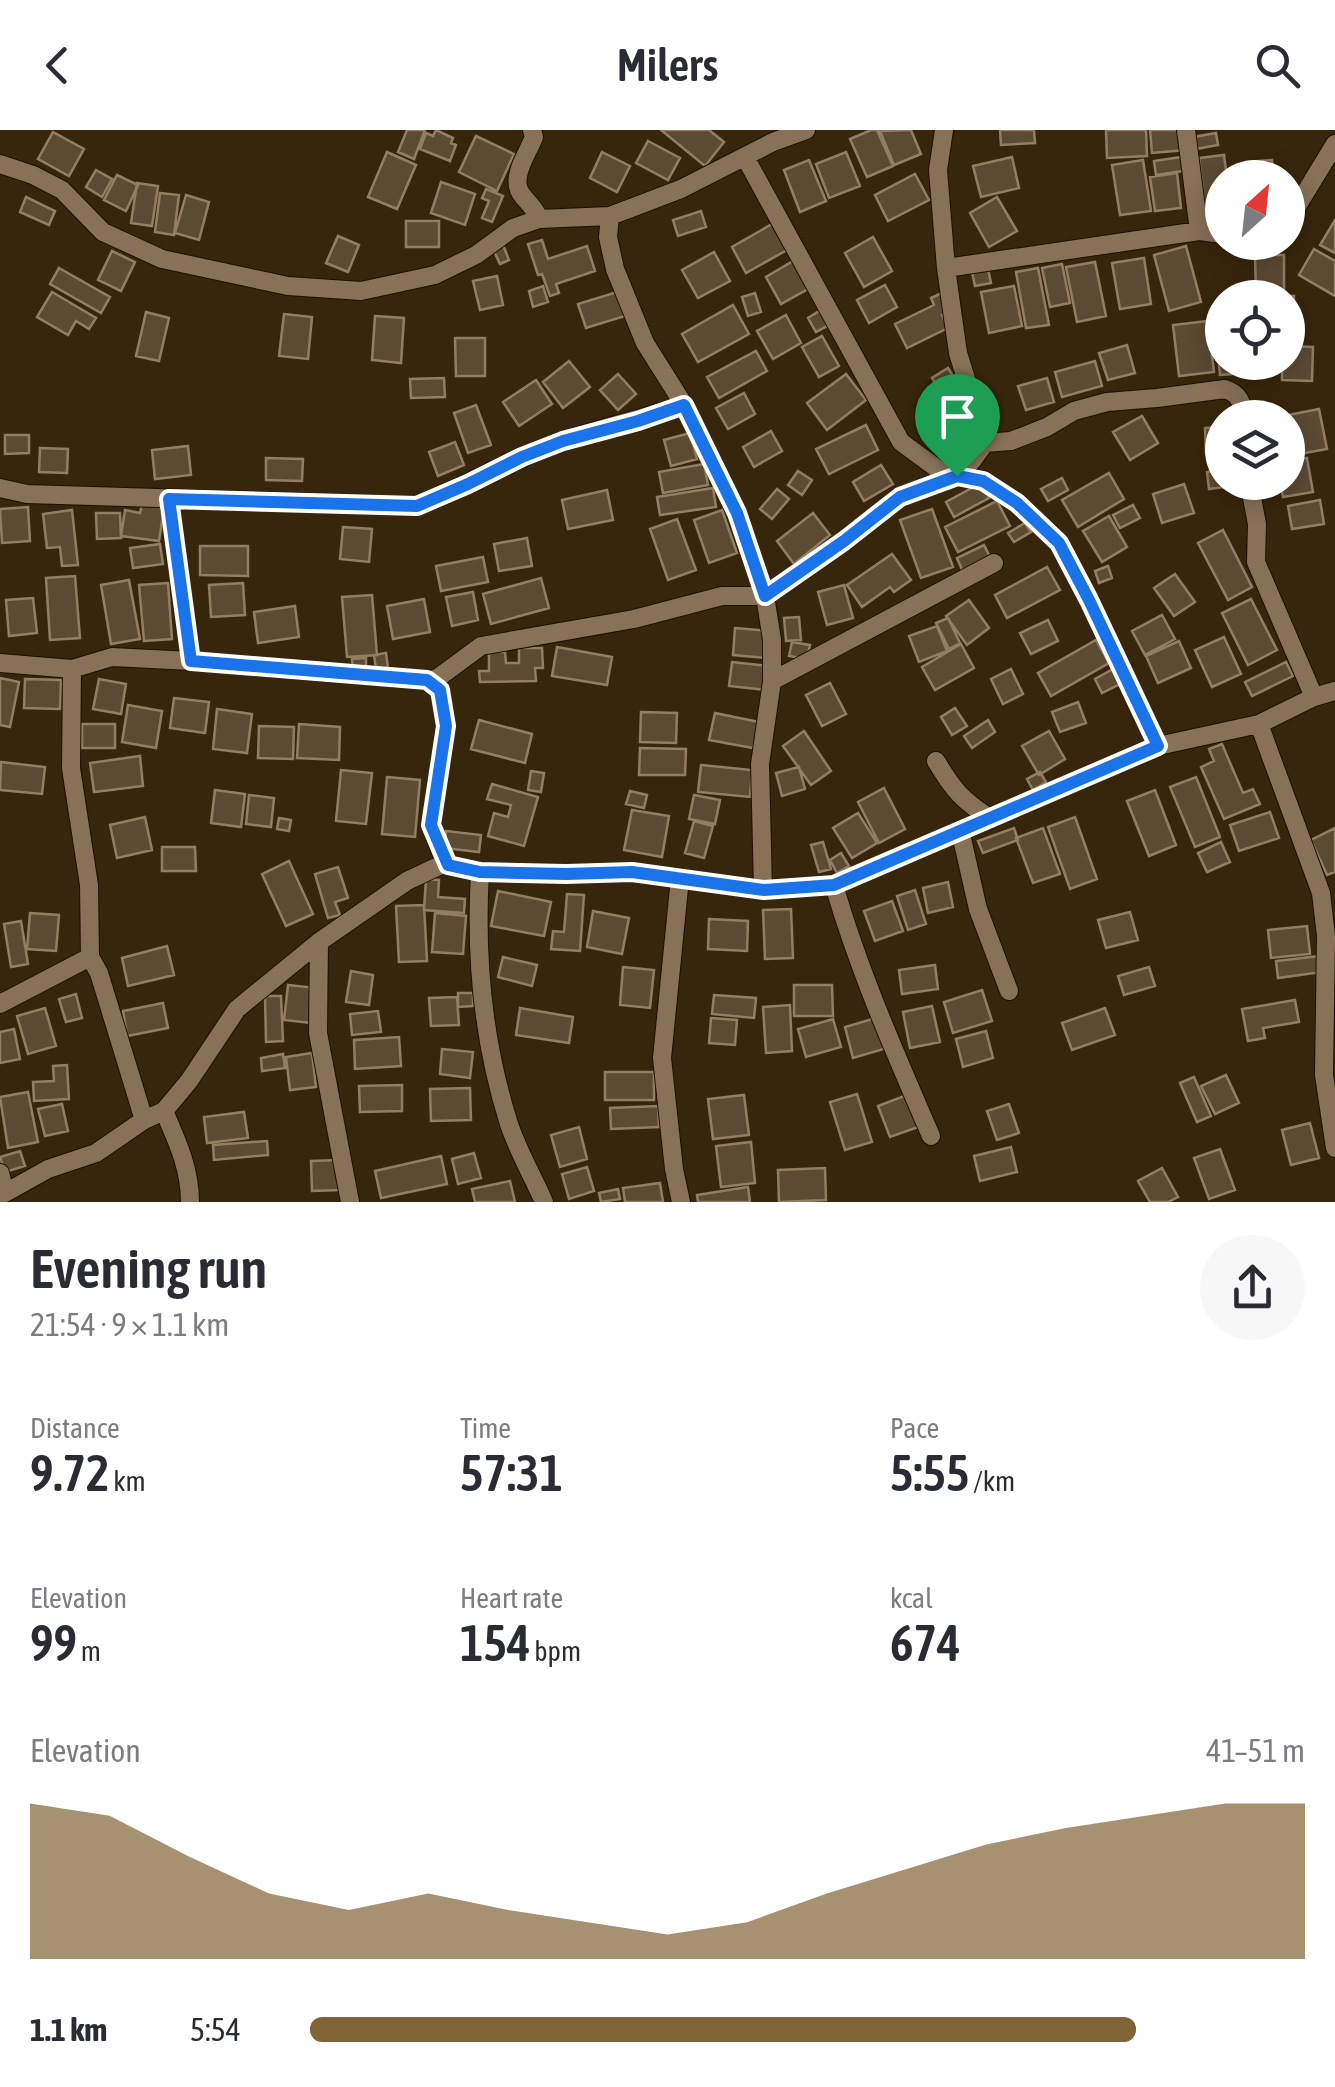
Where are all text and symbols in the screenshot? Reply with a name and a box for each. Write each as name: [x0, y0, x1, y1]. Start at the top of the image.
icon: back: [30, 38, 85, 93]
icon: search: [1250, 38, 1305, 93]
text: Milers: [617, 39, 718, 91]
north arrow: [1205, 160, 1305, 260]
map controls: [1205, 160, 1305, 500]
button: locate: [1205, 280, 1305, 380]
pin: [915, 374, 1000, 477]
icon: arrive: [930, 389, 985, 444]
button: layers: [1205, 400, 1305, 500]
button: share: [1200, 1235, 1305, 1340]
text: Evening run: [30, 1237, 267, 1300]
text: 21:54 · 9 × 1.1 km: [30, 1306, 229, 1343]
text: Distance: [30, 1412, 120, 1444]
text: Time: [460, 1412, 511, 1444]
text: Pace: [890, 1412, 939, 1444]
text: 9.72: [30, 1444, 109, 1502]
text: 57:31: [460, 1444, 563, 1502]
text: 5:55: [890, 1444, 969, 1502]
text: km: [109, 1465, 146, 1497]
text: /km: [969, 1465, 1015, 1497]
text: Elevation: [30, 1582, 127, 1614]
text: Heart rate: [460, 1582, 563, 1614]
text: kcal: [890, 1582, 933, 1614]
text: 99: [30, 1614, 77, 1672]
text: 154: [460, 1614, 531, 1672]
text: 674: [890, 1614, 961, 1672]
text: m: [77, 1635, 101, 1667]
text: bpm: [531, 1635, 581, 1667]
text: Elevation: [30, 1732, 141, 1769]
text: 41–51 m: [1206, 1732, 1305, 1769]
text: 1.1 km: [30, 2011, 107, 2048]
text: 5:54: [190, 2011, 241, 2048]

